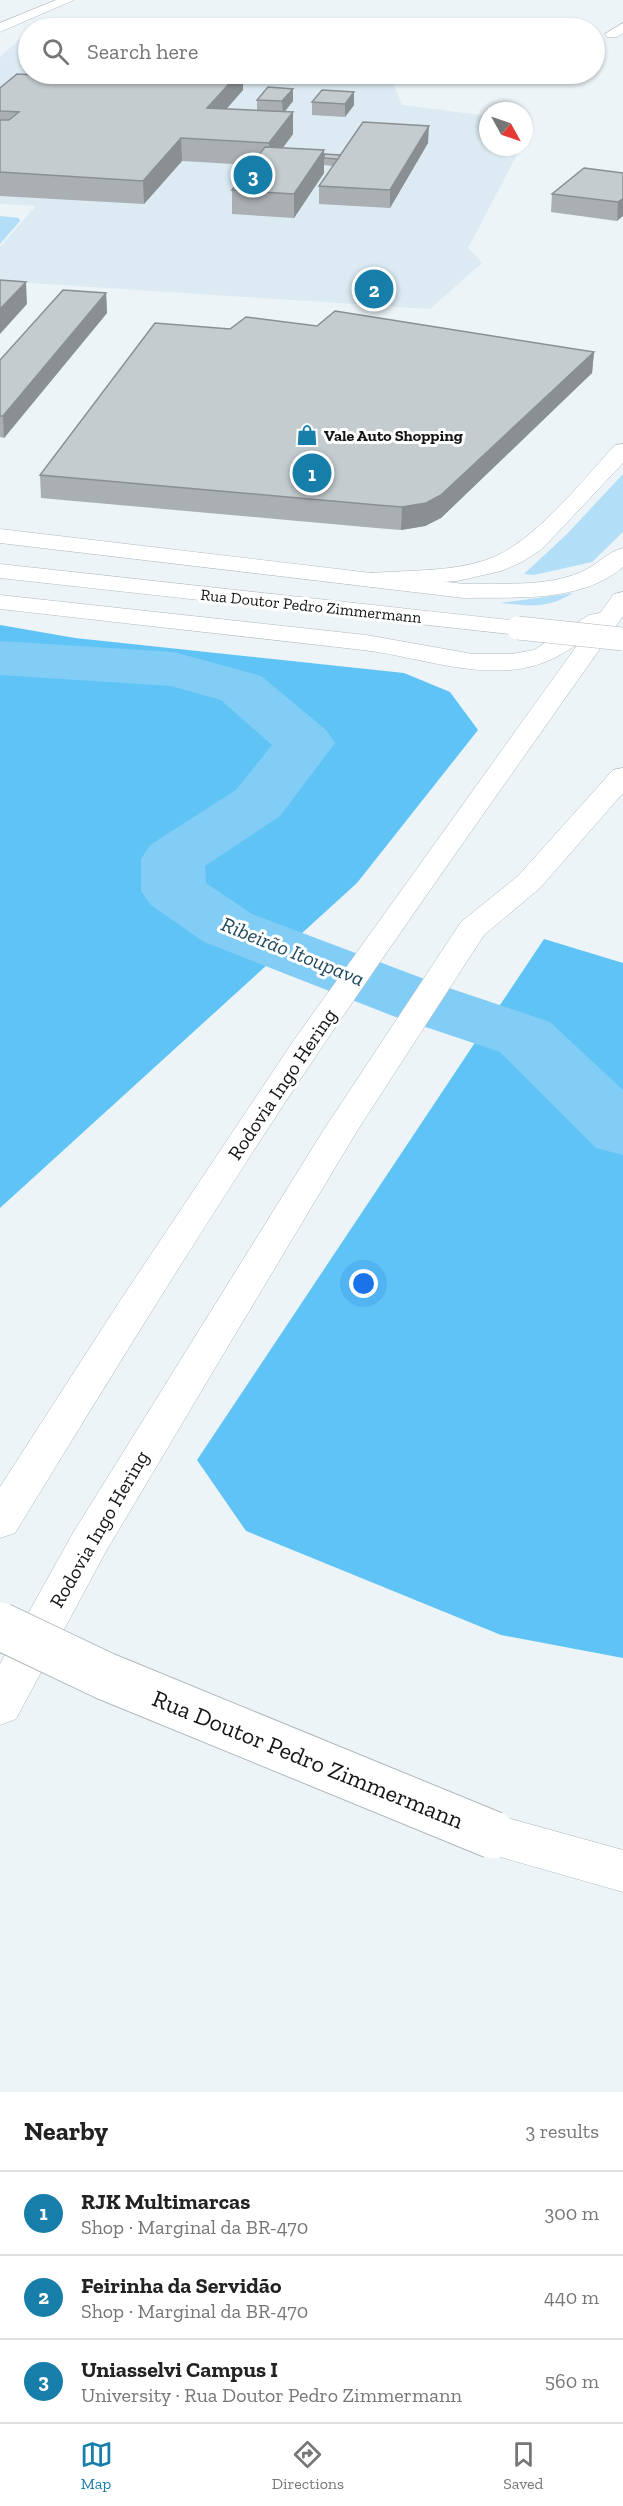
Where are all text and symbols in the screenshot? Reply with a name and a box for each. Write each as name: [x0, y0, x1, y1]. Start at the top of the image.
search box: [18, 18, 605, 84]
icon: search: [39, 35, 72, 68]
text: Search here: [87, 38, 198, 65]
north arrow: [479, 102, 533, 156]
pin: 3: [234, 152, 272, 198]
pin: 2: [354, 266, 394, 312]
shop icon: Vale Auto Shopping: [295, 423, 319, 447]
place label: Vale Auto Shopping: [324, 426, 463, 445]
pin: 1: [292, 450, 332, 496]
street label: Rua Doutor Pedro Zimmermann: [200, 585, 423, 627]
water label: Ribeirão Itoupava: [218, 911, 368, 991]
street label: Rodovia Ingo Hering: [222, 1004, 342, 1164]
your location: [349, 1269, 378, 1298]
street label: Rodovia Ingo Hering: [44, 1446, 154, 1612]
street label: Rua Doutor Pedro Zimmermann: [148, 1683, 468, 1835]
text: Nearby: [24, 2115, 108, 2147]
text: 3 results: [525, 2119, 599, 2143]
text: RJK Multimarcas: [81, 2188, 250, 2215]
text: 1: [39, 2201, 48, 2225]
text: 300 m: [544, 2201, 599, 2225]
text: Shop · Marginal da BR-470: [81, 2215, 308, 2239]
text: Feirinha da Servidão: [81, 2272, 281, 2299]
text: 2: [38, 2285, 49, 2309]
text: 440 m: [544, 2285, 599, 2309]
text: Shop · Marginal da BR-470: [81, 2299, 308, 2323]
text: Uniasselvi Campus I: [81, 2356, 278, 2383]
text: 3: [38, 2369, 49, 2393]
text: 560 m: [545, 2369, 599, 2393]
text: University · Rua Doutor Pedro Zimmermann: [81, 2383, 462, 2407]
tab: Map: [80, 2438, 113, 2493]
tab: Directions: [272, 2438, 344, 2493]
tab: Saved: [503, 2438, 543, 2493]

